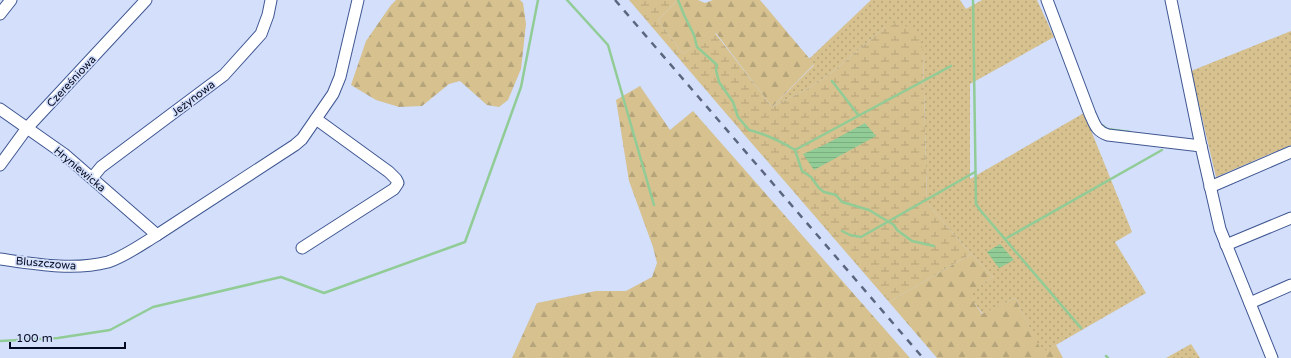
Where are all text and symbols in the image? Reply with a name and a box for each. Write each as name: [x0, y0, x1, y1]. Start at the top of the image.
street label: Czereśniowa: [44, 53, 99, 110]
street label: Jeżynowa: [169, 78, 218, 119]
street label: Hryniewicka: [51, 144, 108, 195]
street label: Bluszczowa: [15, 254, 77, 273]
scale bar: [10, 324, 125, 350]
text: 100 m: [16, 331, 53, 345]

